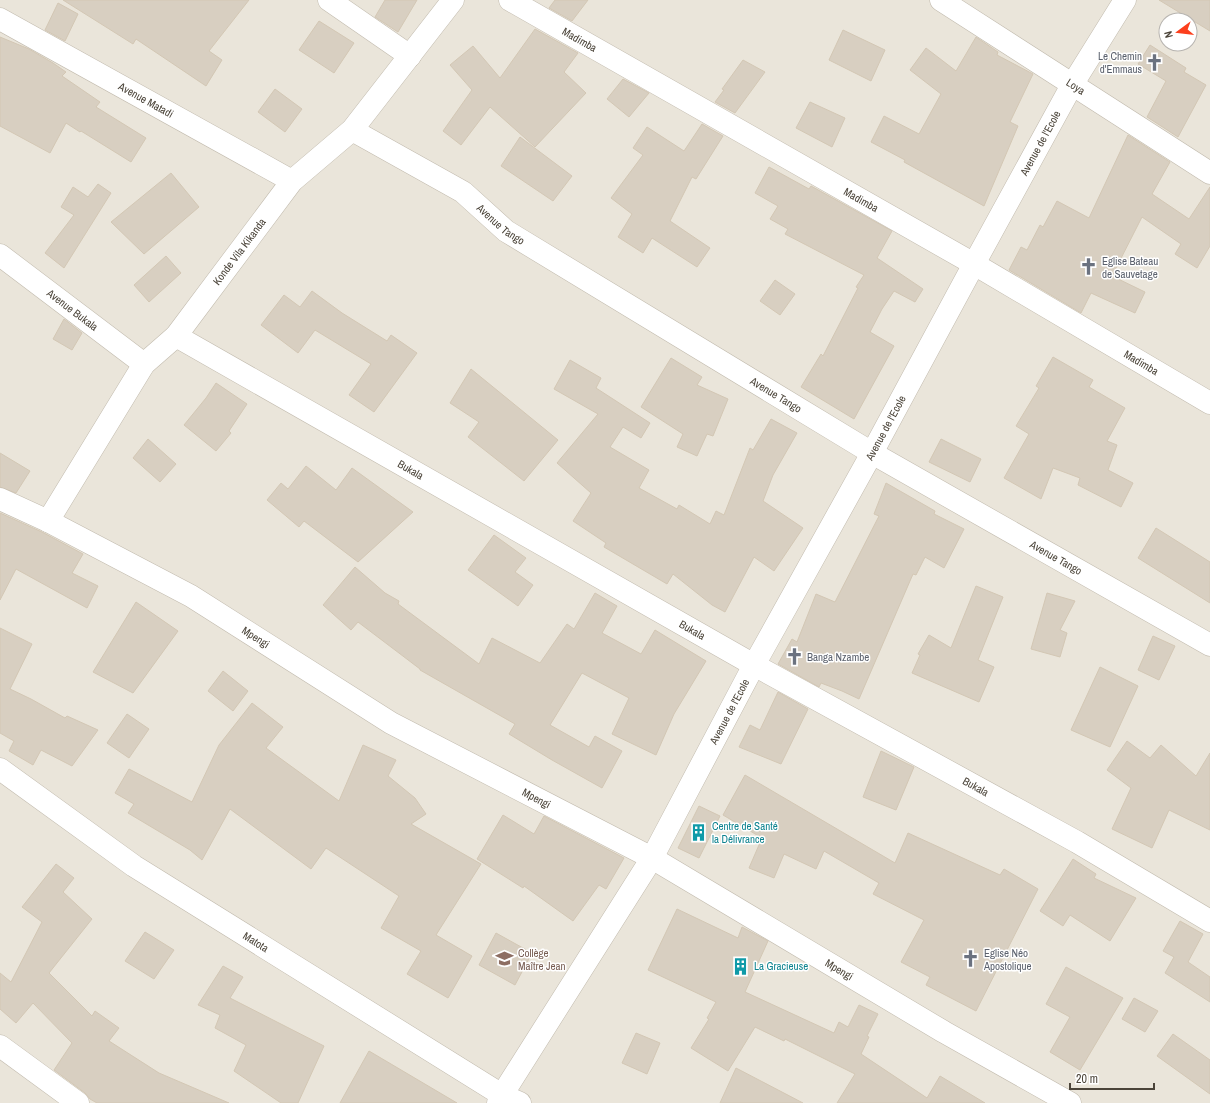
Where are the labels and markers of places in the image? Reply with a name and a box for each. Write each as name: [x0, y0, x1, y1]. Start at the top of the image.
place label: Le Chemin d'Emmaus: [1098, 49, 1142, 76]
church icon: Le Chemin d'Emmaus: [1145, 52, 1165, 72]
place label: Eglise Bateau de Sauvetage: [1102, 254, 1158, 281]
church icon: Eglise Bateau de Sauvetage: [1079, 257, 1099, 277]
church icon: Banga Nzambe: [784, 647, 804, 667]
place label: Banga Nzambe: [807, 650, 869, 664]
place label: Centre de Santé la Délivrance: [712, 819, 778, 846]
building icon: Centre de Santé la Délivrance: [689, 822, 709, 842]
place label: Collège Maître Jean: [518, 946, 566, 973]
place label: Eglise Néo Apostolique: [983, 946, 1032, 973]
school or university icon: Collège Maître Jean: [495, 949, 515, 969]
church icon: Eglise Néo Apostolique: [961, 949, 981, 969]
building icon: La Gracieuse: [731, 956, 751, 976]
place label: La Gracieuse: [754, 959, 808, 973]

